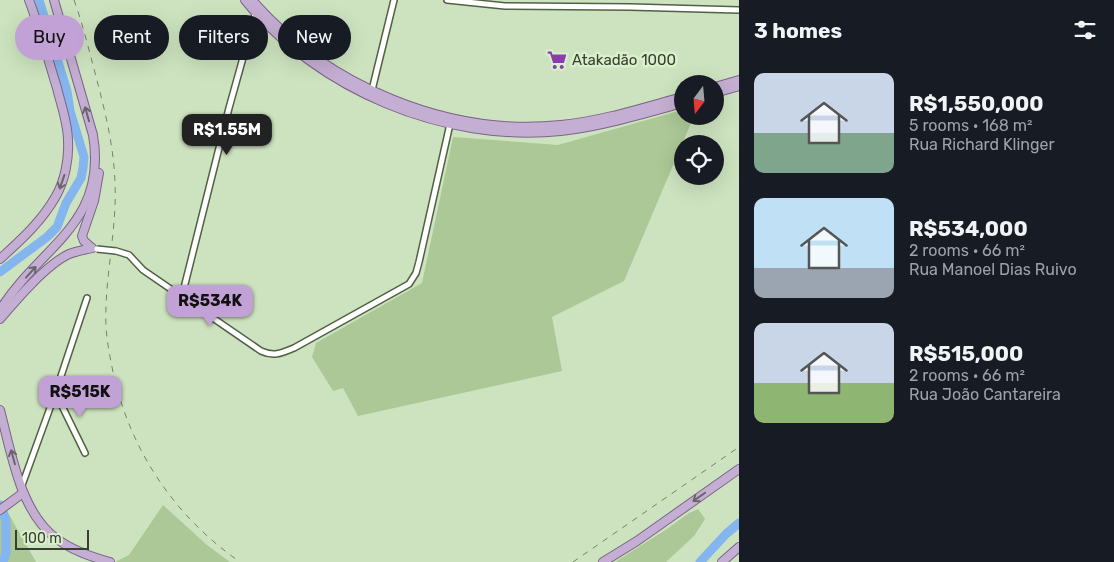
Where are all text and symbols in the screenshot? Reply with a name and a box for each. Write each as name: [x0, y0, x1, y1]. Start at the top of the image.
chip: Buy: [15, 15, 84, 60]
chip: Rent: [94, 15, 169, 60]
chip: Filters: [179, 15, 268, 60]
chip: New: [278, 15, 351, 60]
icon: filters: [1071, 16, 1099, 44]
text: 3 homes: [754, 18, 842, 43]
supermarket icon: Atakadão 1000: [546, 49, 568, 71]
place label: Atakadão 1000: [572, 51, 676, 69]
north arrow: [674, 75, 724, 125]
map controls: [674, 75, 724, 185]
text: R$1,550,000: [909, 91, 1044, 116]
icon: home: [794, 93, 854, 153]
one-way arrow: [82, 106, 92, 122]
pin: R$1.55M: [181, 114, 273, 156]
text: 5 rooms · 168 m²: [909, 116, 1033, 135]
text: R$1.55M: [193, 120, 261, 139]
button: locate: [674, 135, 724, 185]
text: Rua Richard Klinger: [909, 135, 1055, 154]
one-way arrow: [57, 174, 66, 190]
text: R$534,000: [909, 216, 1028, 241]
icon: home: [794, 218, 854, 278]
text: 2 rooms · 66 m²: [909, 241, 1025, 260]
text: Rua Manoel Dias Ruivo: [909, 260, 1077, 279]
one-way arrow: [25, 266, 37, 279]
pin: R$534K: [169, 284, 251, 327]
text: R$534K: [178, 291, 242, 310]
text: R$515,000: [909, 341, 1023, 366]
icon: home: [794, 343, 854, 403]
text: 2 rooms · 66 m²: [909, 366, 1025, 385]
pin: R$515K: [39, 376, 121, 418]
text: R$515K: [50, 382, 110, 401]
text: Rua João Cantareira: [909, 385, 1061, 404]
one-way arrow: [7, 449, 17, 465]
one-way arrow: [692, 492, 706, 502]
scale bar: [15, 527, 89, 550]
text: 100 m: [22, 530, 62, 547]

